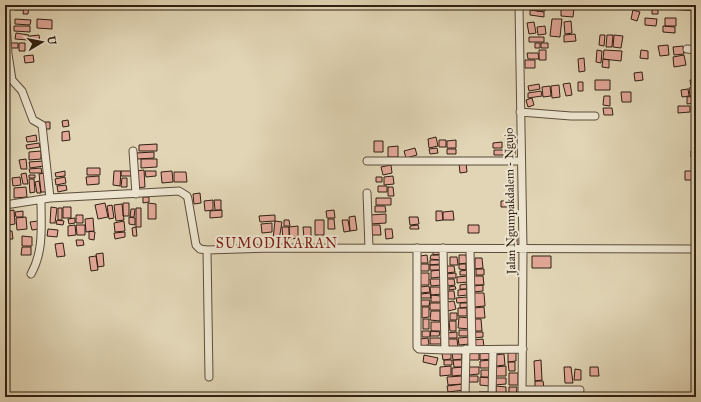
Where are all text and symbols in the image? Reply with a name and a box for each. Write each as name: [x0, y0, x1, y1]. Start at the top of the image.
north arrow: [22, 22, 62, 62]
text: U: [44, 35, 59, 46]
street label: Jalan Ngumpakdalem - Ngujo: [502, 128, 519, 276]
district label: SUMODIKARAN: [216, 235, 338, 252]

